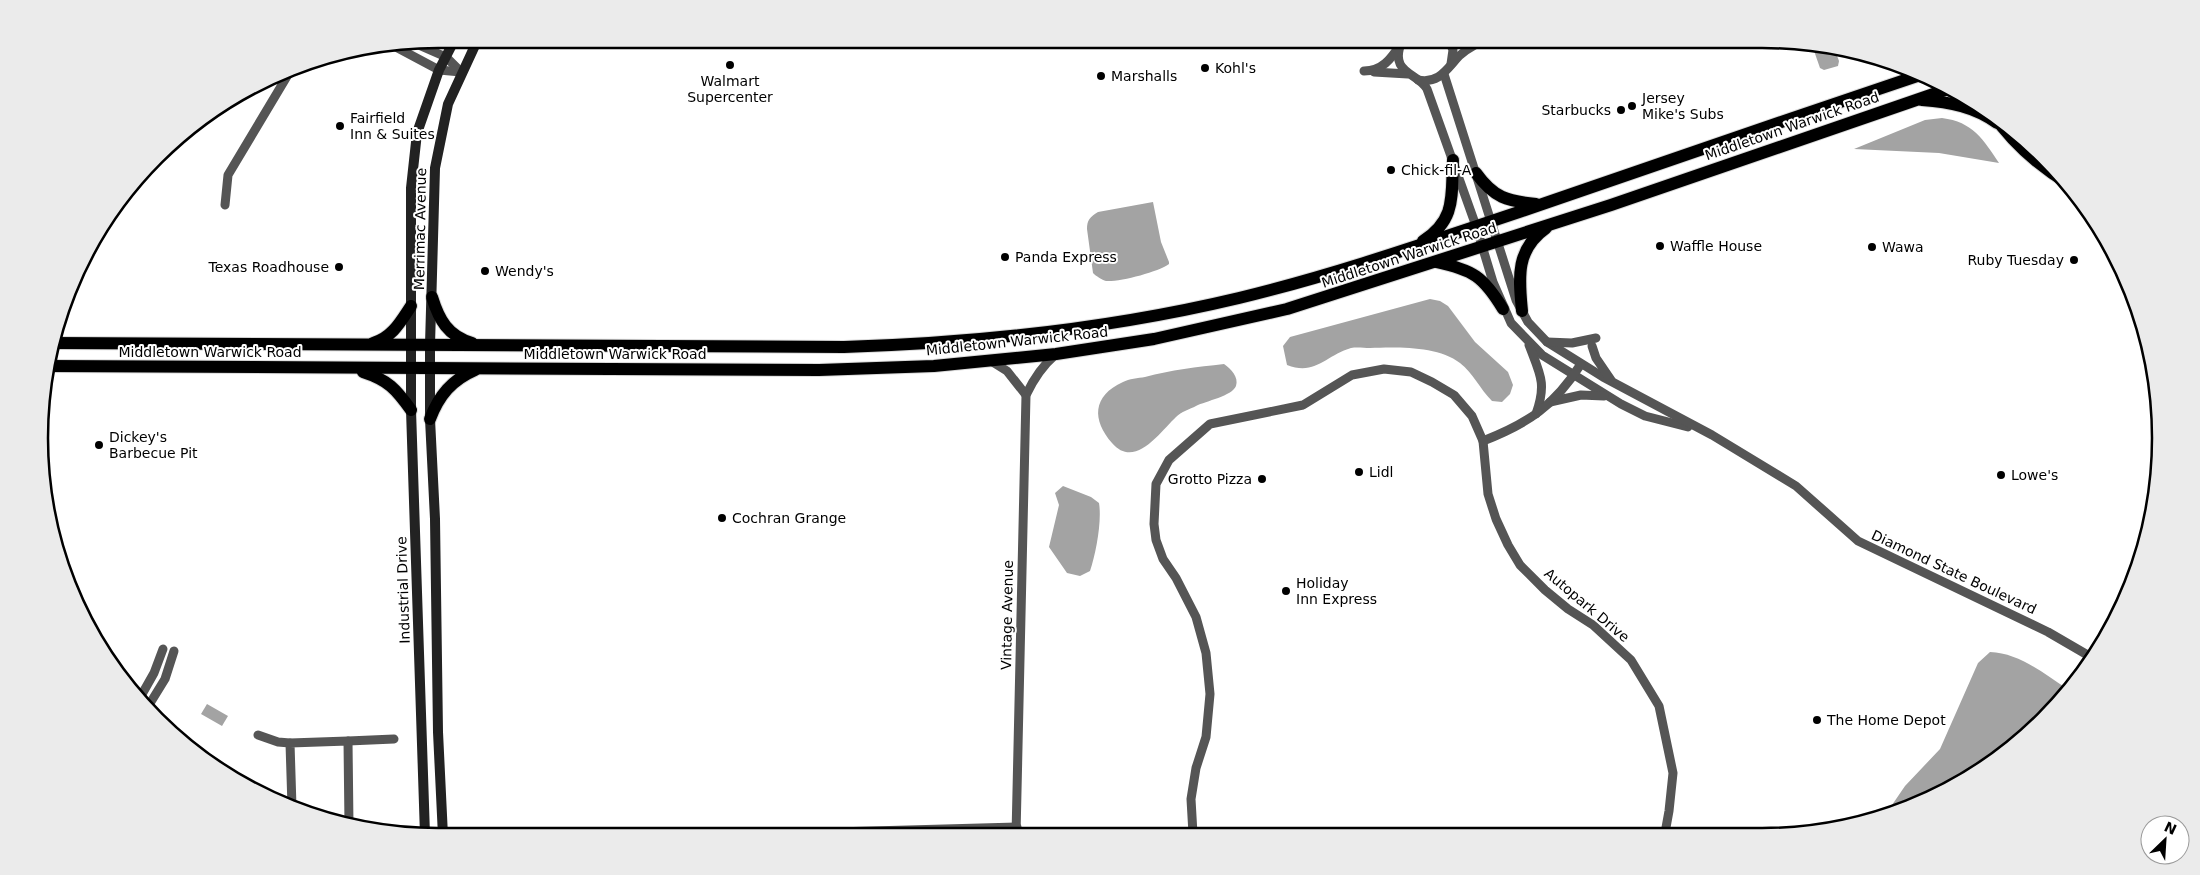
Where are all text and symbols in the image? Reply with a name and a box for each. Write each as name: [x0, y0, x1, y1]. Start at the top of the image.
marker: Walmart Supercenter: [724, 59, 736, 71]
place label: Kohl's: [1215, 60, 1256, 76]
marker: Kohl's: [1199, 62, 1211, 74]
place label: Marshalls: [1111, 68, 1177, 84]
marker: Marshalls: [1095, 70, 1107, 82]
place label: Walmart Supercenter: [687, 73, 773, 105]
street label: Middletown Warwick Road: [1703, 89, 1881, 163]
place label: Jersey Mike's Subs: [1641, 90, 1724, 122]
marker: Jersey Mike's Subs: [1626, 100, 1638, 112]
place label: Starbucks: [1541, 102, 1611, 118]
marker: Starbucks: [1615, 104, 1627, 116]
place label: Fairfield Inn & Suites: [350, 110, 435, 142]
marker: Fairfield Inn & Suites: [334, 120, 346, 132]
place label: Chick-fil-A: [1401, 162, 1472, 178]
marker: Chick-fil-A: [1385, 164, 1397, 176]
street label: Merrimac Avenue: [411, 168, 429, 290]
street label: Middletown Warwick Road: [1319, 219, 1499, 291]
place label: Waffle House: [1670, 238, 1762, 254]
place label: Wawa: [1882, 239, 1924, 255]
marker: Waffle House: [1654, 240, 1666, 252]
marker: Wawa: [1866, 241, 1878, 253]
place label: Panda Express: [1015, 249, 1117, 265]
marker: Panda Express: [999, 251, 1011, 263]
place label: Ruby Tuesday: [1967, 252, 2064, 268]
marker: Ruby Tuesday: [2068, 254, 2080, 266]
place label: Texas Roadhouse: [208, 259, 329, 275]
marker: Texas Roadhouse: [333, 261, 345, 273]
place label: Wendy's: [495, 263, 554, 279]
marker: Wendy's: [479, 265, 491, 277]
street label: Middletown Warwick Road: [925, 323, 1109, 359]
street label: Middletown Warwick Road: [118, 344, 302, 360]
street label: Middletown Warwick Road: [523, 346, 707, 362]
place label: Dickey's Barbecue Pit: [109, 429, 198, 461]
marker: Dickey's Barbecue Pit: [93, 439, 105, 451]
place label: Lidl: [1369, 464, 1393, 480]
marker: Lidl: [1353, 466, 1365, 478]
place label: Lowe's: [2011, 467, 2058, 483]
marker: Lowe's: [1995, 469, 2007, 481]
place label: Grotto Pizza: [1168, 471, 1252, 487]
marker: Grotto Pizza: [1256, 473, 1268, 485]
place label: Cochran Grange: [732, 510, 846, 526]
marker: Cochran Grange: [716, 512, 728, 524]
street label: Diamond State Boulevard: [1869, 527, 2039, 617]
street label: Industrial Drive: [393, 536, 413, 644]
street label: Vintage Avenue: [998, 560, 1016, 670]
street label: Autopark Drive: [1541, 565, 1633, 645]
place label: Holiday Inn Express: [1296, 575, 1377, 607]
marker: Holiday Inn Express: [1280, 585, 1292, 597]
place label: The Home Depot: [1826, 712, 1946, 728]
marker: The Home Depot: [1811, 714, 1823, 726]
north arrow: [2140, 815, 2190, 865]
text: N: [2162, 818, 2179, 838]

